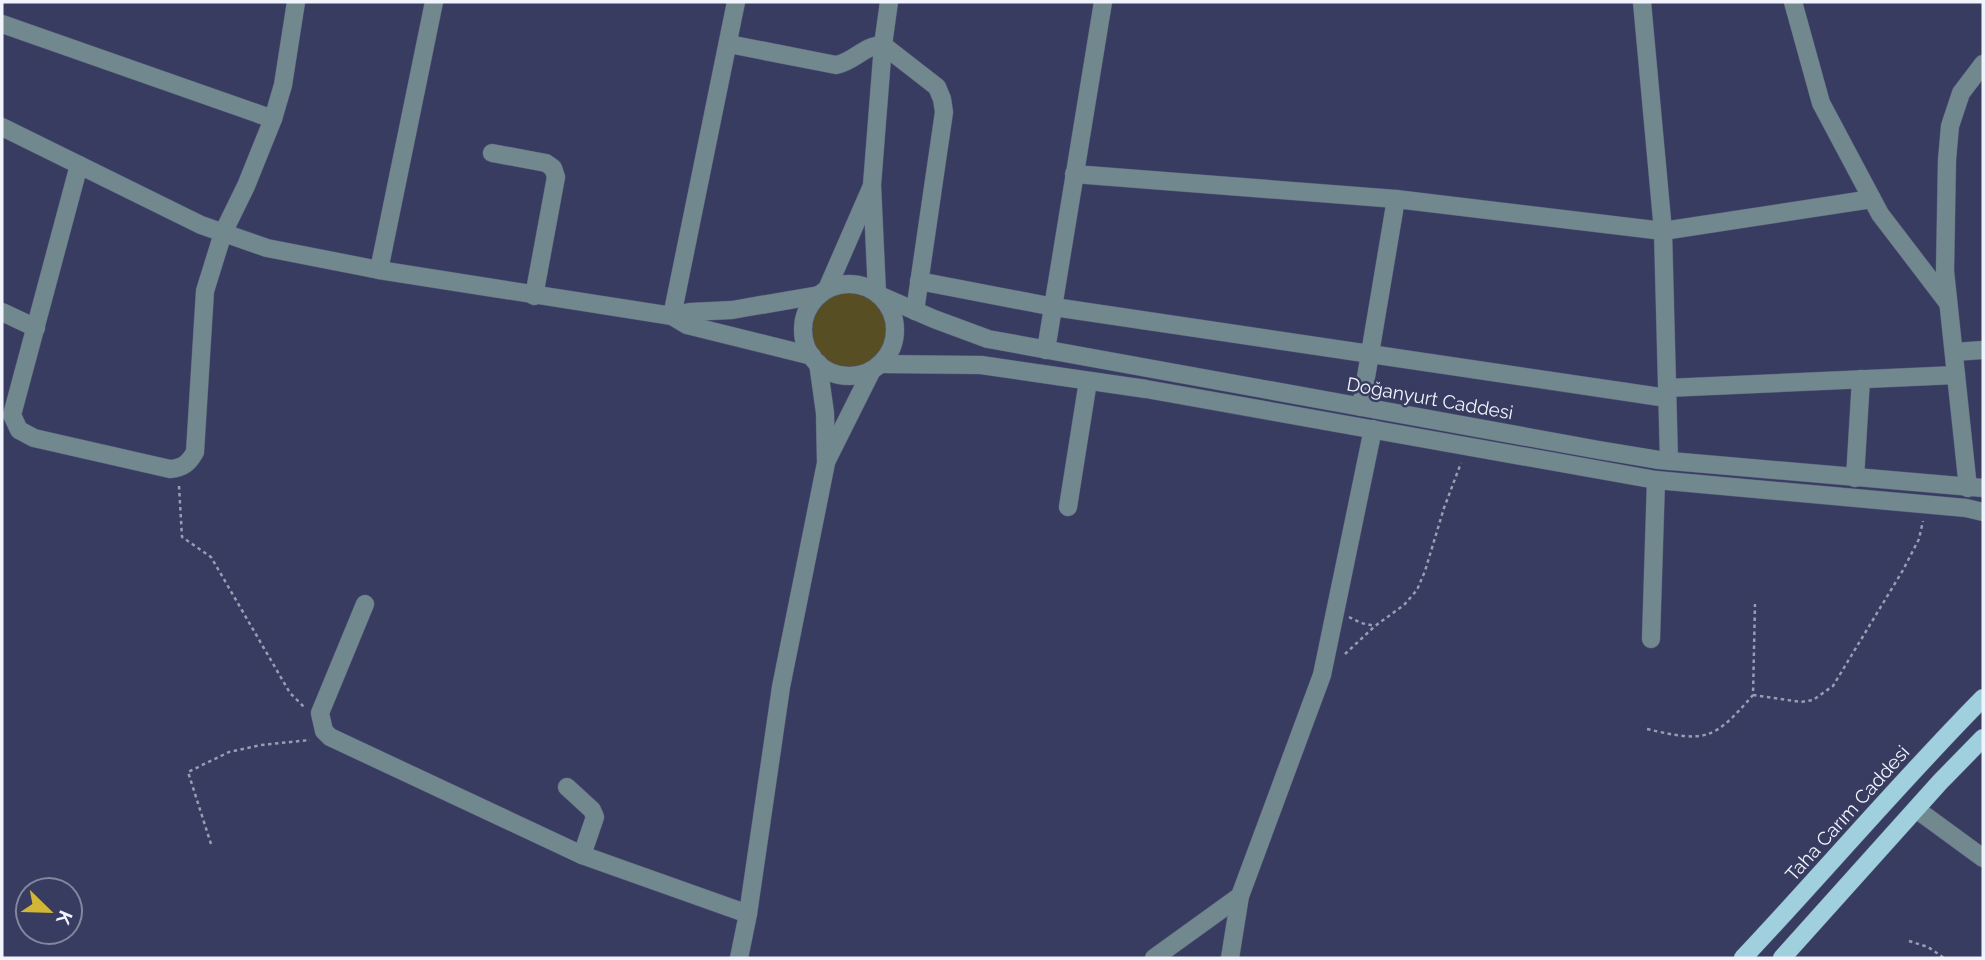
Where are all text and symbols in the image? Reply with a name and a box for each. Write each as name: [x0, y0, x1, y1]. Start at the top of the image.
street label: Doğanyurt Caddesi: [1345, 373, 1515, 423]
street label: Taha Carım Caddesi: [1781, 741, 1913, 885]
north arrow: [14, 876, 84, 946]
text: K: [52, 907, 77, 928]

